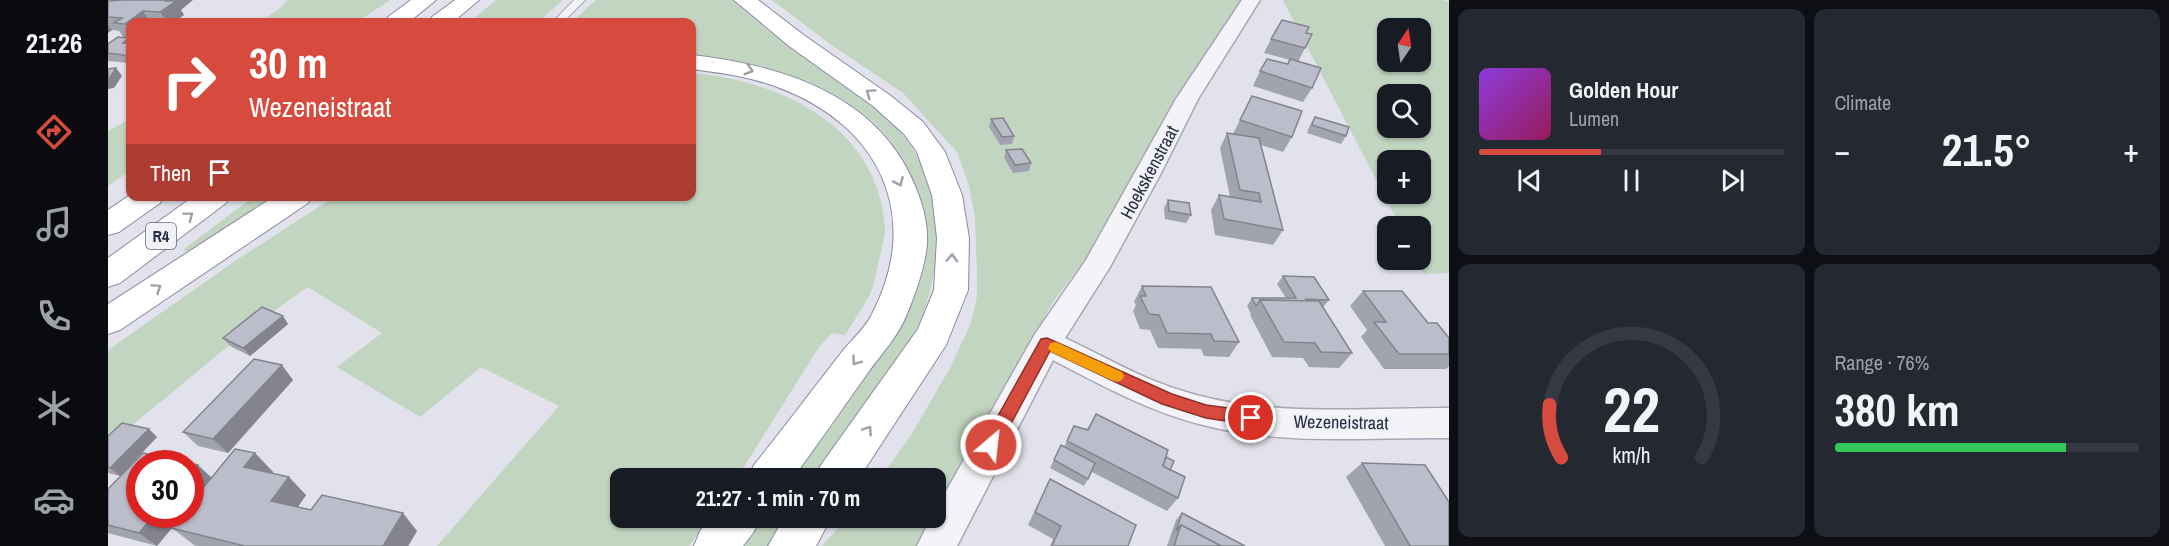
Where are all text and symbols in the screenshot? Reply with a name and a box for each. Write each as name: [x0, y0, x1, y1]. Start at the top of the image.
north arrow: [1377, 18, 1431, 72]
map controls: [1377, 18, 1431, 270]
text: 21:26: [26, 25, 82, 61]
text: 30 m: [249, 35, 328, 91]
icon: right: [150, 42, 228, 120]
one-way arrow: [743, 63, 754, 75]
text: Golden Hour: [1569, 75, 1678, 105]
button: search: [1377, 84, 1431, 138]
text: Wezeneistraat: [249, 89, 391, 125]
one-way arrow: [866, 89, 877, 100]
text: Climate: [1835, 89, 1891, 116]
text: Lumen: [1569, 105, 1619, 132]
icon: directions: [33, 111, 75, 153]
text: 21.5°: [1942, 119, 2032, 180]
street label: Hoekskenstraat: [1114, 121, 1184, 223]
text: −: [1835, 128, 1850, 172]
text: +: [2123, 128, 2139, 172]
button: +: [1377, 150, 1431, 204]
icon: arrive: [203, 156, 236, 189]
text: Then: [150, 158, 191, 188]
icon: previous: [1513, 164, 1546, 197]
icon: pause: [1615, 164, 1648, 197]
icon: next: [1716, 164, 1749, 197]
one-way arrow: [892, 176, 904, 187]
icon: music: [33, 203, 75, 245]
one-way arrow: [182, 212, 193, 223]
button: −: [1377, 216, 1431, 270]
road number: R4: [146, 223, 176, 249]
one-way arrow: [946, 254, 959, 263]
one-way arrow: [150, 284, 161, 295]
icon: phone: [33, 295, 75, 337]
text: Range · 76%: [1835, 349, 1929, 376]
one-way arrow: [852, 355, 863, 366]
text: 22: [1603, 367, 1660, 451]
text: 380 km: [1835, 379, 1960, 440]
icon: climate: [33, 387, 75, 429]
pin: [1225, 392, 1276, 443]
icon: arrive: [1234, 401, 1267, 434]
street label: Wezeneistraat: [1293, 409, 1389, 435]
position arrow: [959, 413, 1023, 477]
one-way arrow: [861, 426, 873, 436]
text: km/h: [1612, 441, 1650, 470]
speed limit sign: 30: [126, 450, 204, 528]
icon: car: [33, 479, 75, 521]
text: 21:27 · 1 min · 70 m: [696, 483, 860, 513]

